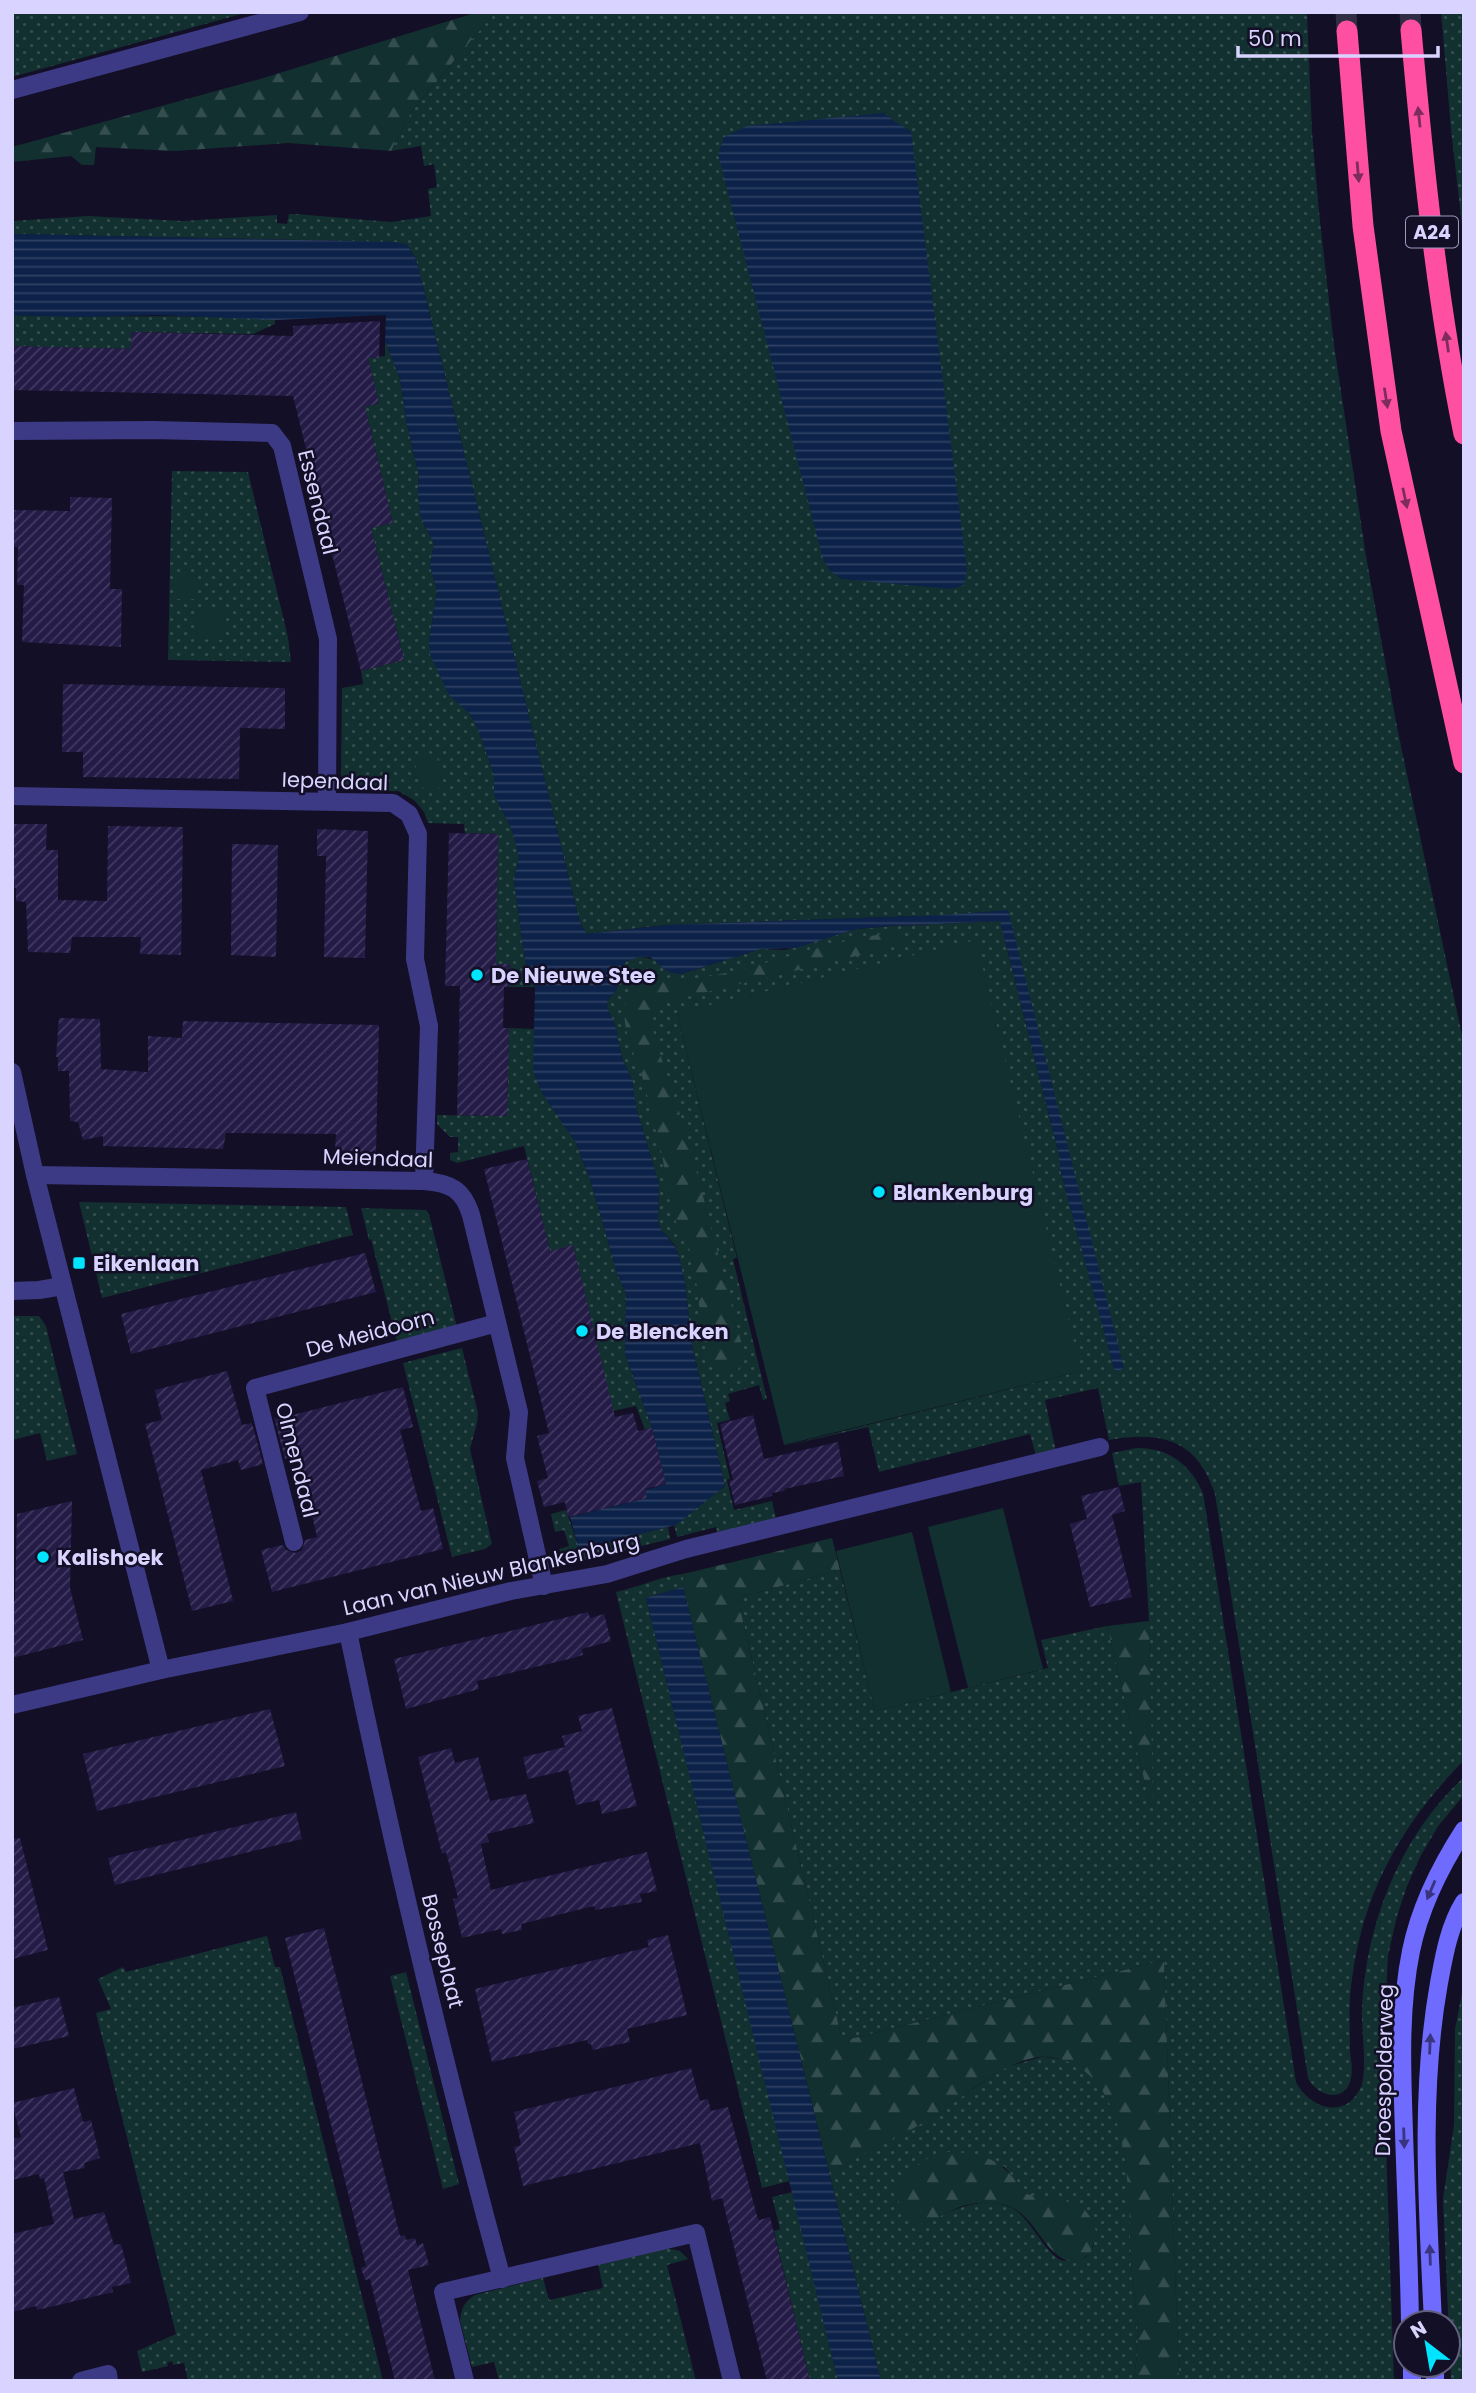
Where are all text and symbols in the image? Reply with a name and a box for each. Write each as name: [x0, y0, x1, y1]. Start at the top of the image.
scale bar: [1238, 14, 1438, 58]
text: 50 m: [1248, 24, 1302, 53]
one-way arrow: [1413, 106, 1424, 128]
one-way arrow: [1353, 161, 1364, 183]
road number: A24: [1406, 216, 1458, 248]
one-way arrow: [1442, 331, 1453, 353]
one-way arrow: [1380, 387, 1391, 409]
street label: Essendaal: [291, 447, 345, 557]
one-way arrow: [1399, 487, 1410, 509]
street label: Iependaal: [281, 765, 389, 797]
place label: De Nieuwe Stee: [491, 961, 656, 990]
marker: De Nieuwe Stee: [469, 967, 485, 983]
street label: Meiendaal: [322, 1142, 434, 1174]
place label: Blankenburg: [893, 1178, 1033, 1207]
marker: Blankenburg: [871, 1184, 887, 1200]
place label: Eikenlaan: [93, 1249, 200, 1278]
marker: Eikenlaan: [71, 1255, 87, 1271]
street label: De Meidoorn: [302, 1302, 438, 1364]
place label: De Blencken: [596, 1317, 729, 1346]
marker: De Blencken: [574, 1323, 590, 1339]
street label: Olmendaal: [269, 1399, 325, 1521]
street label: Laan van Nieuw Blankenburg: [340, 1526, 642, 1622]
place label: Kalishoek: [57, 1543, 163, 1572]
marker: Kalishoek: [35, 1549, 51, 1565]
one-way arrow: [1425, 1879, 1436, 1900]
street label: Bosseplaat: [415, 1891, 471, 2011]
street label: Droespolderweg: [1368, 1984, 1400, 2156]
one-way arrow: [1424, 2033, 1436, 2055]
one-way arrow: [1399, 2127, 1410, 2149]
one-way arrow: [1425, 2244, 1436, 2266]
north arrow: [1392, 2309, 1462, 2379]
text: N: [1405, 2315, 1432, 2345]

